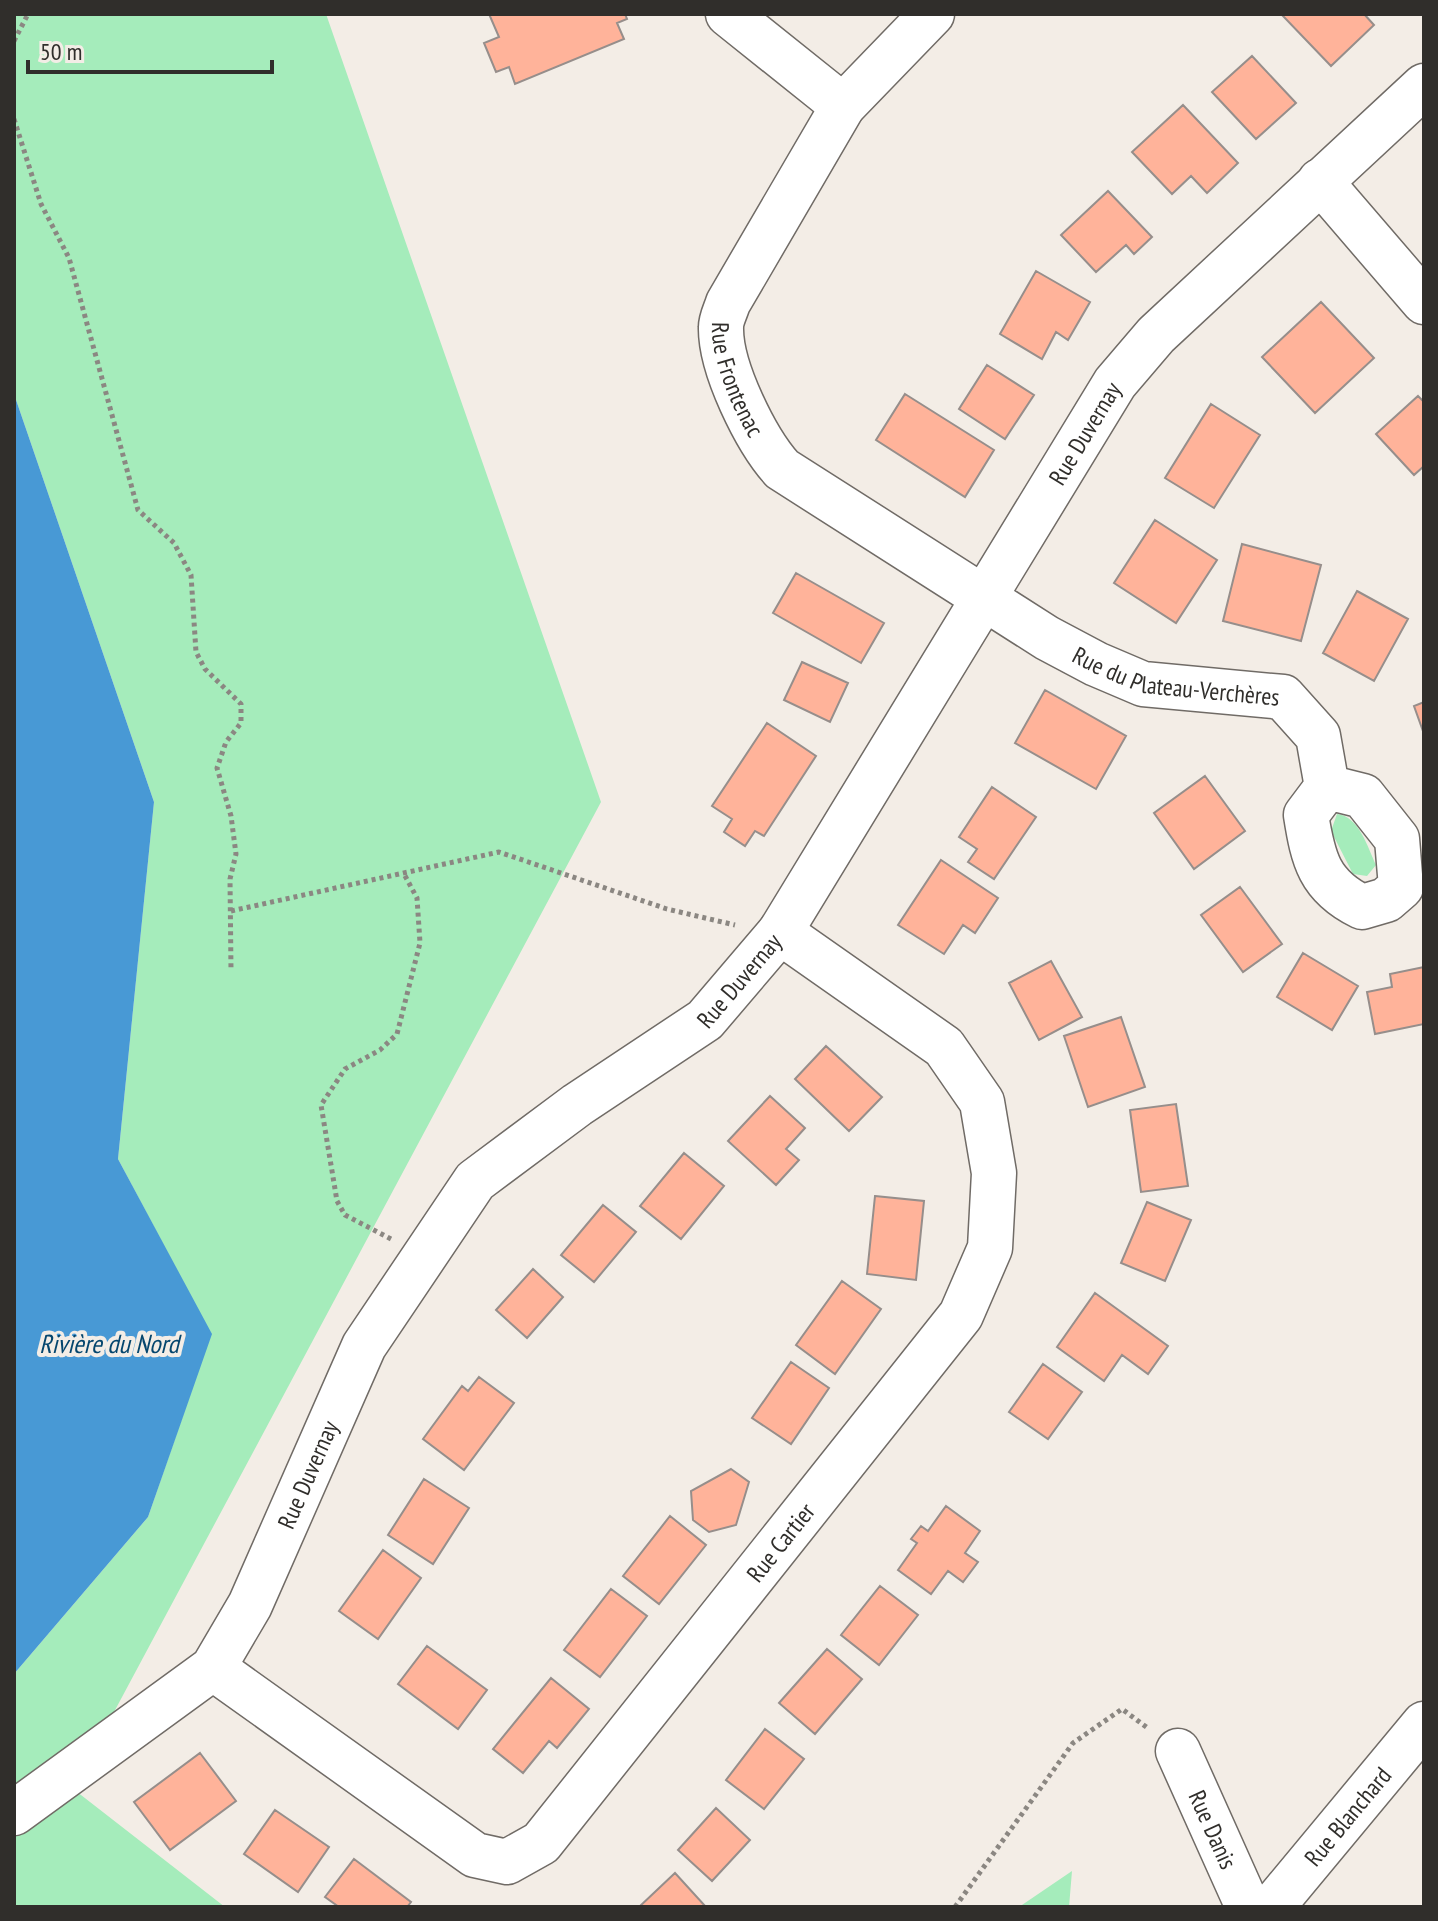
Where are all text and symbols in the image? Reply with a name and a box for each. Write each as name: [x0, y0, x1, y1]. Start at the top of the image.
scale bar: [28, 24, 272, 74]
text: 50 m: [40, 36, 82, 67]
street label: Rue Frontenac: [705, 322, 772, 442]
street label: Rue Duvernay: [1041, 376, 1128, 490]
street label: Rue du Plateau-Verchères: [1068, 639, 1281, 712]
street label: Rue Duvernay: [690, 927, 788, 1034]
water label: Rivière du Nord: [39, 1327, 183, 1360]
street label: Rue Duvernay: [270, 1416, 345, 1533]
street label: Rue Cartier: [739, 1496, 822, 1588]
street label: Rue Blanchard: [1297, 1760, 1398, 1872]
street label: Rue Danis: [1182, 1785, 1244, 1874]

